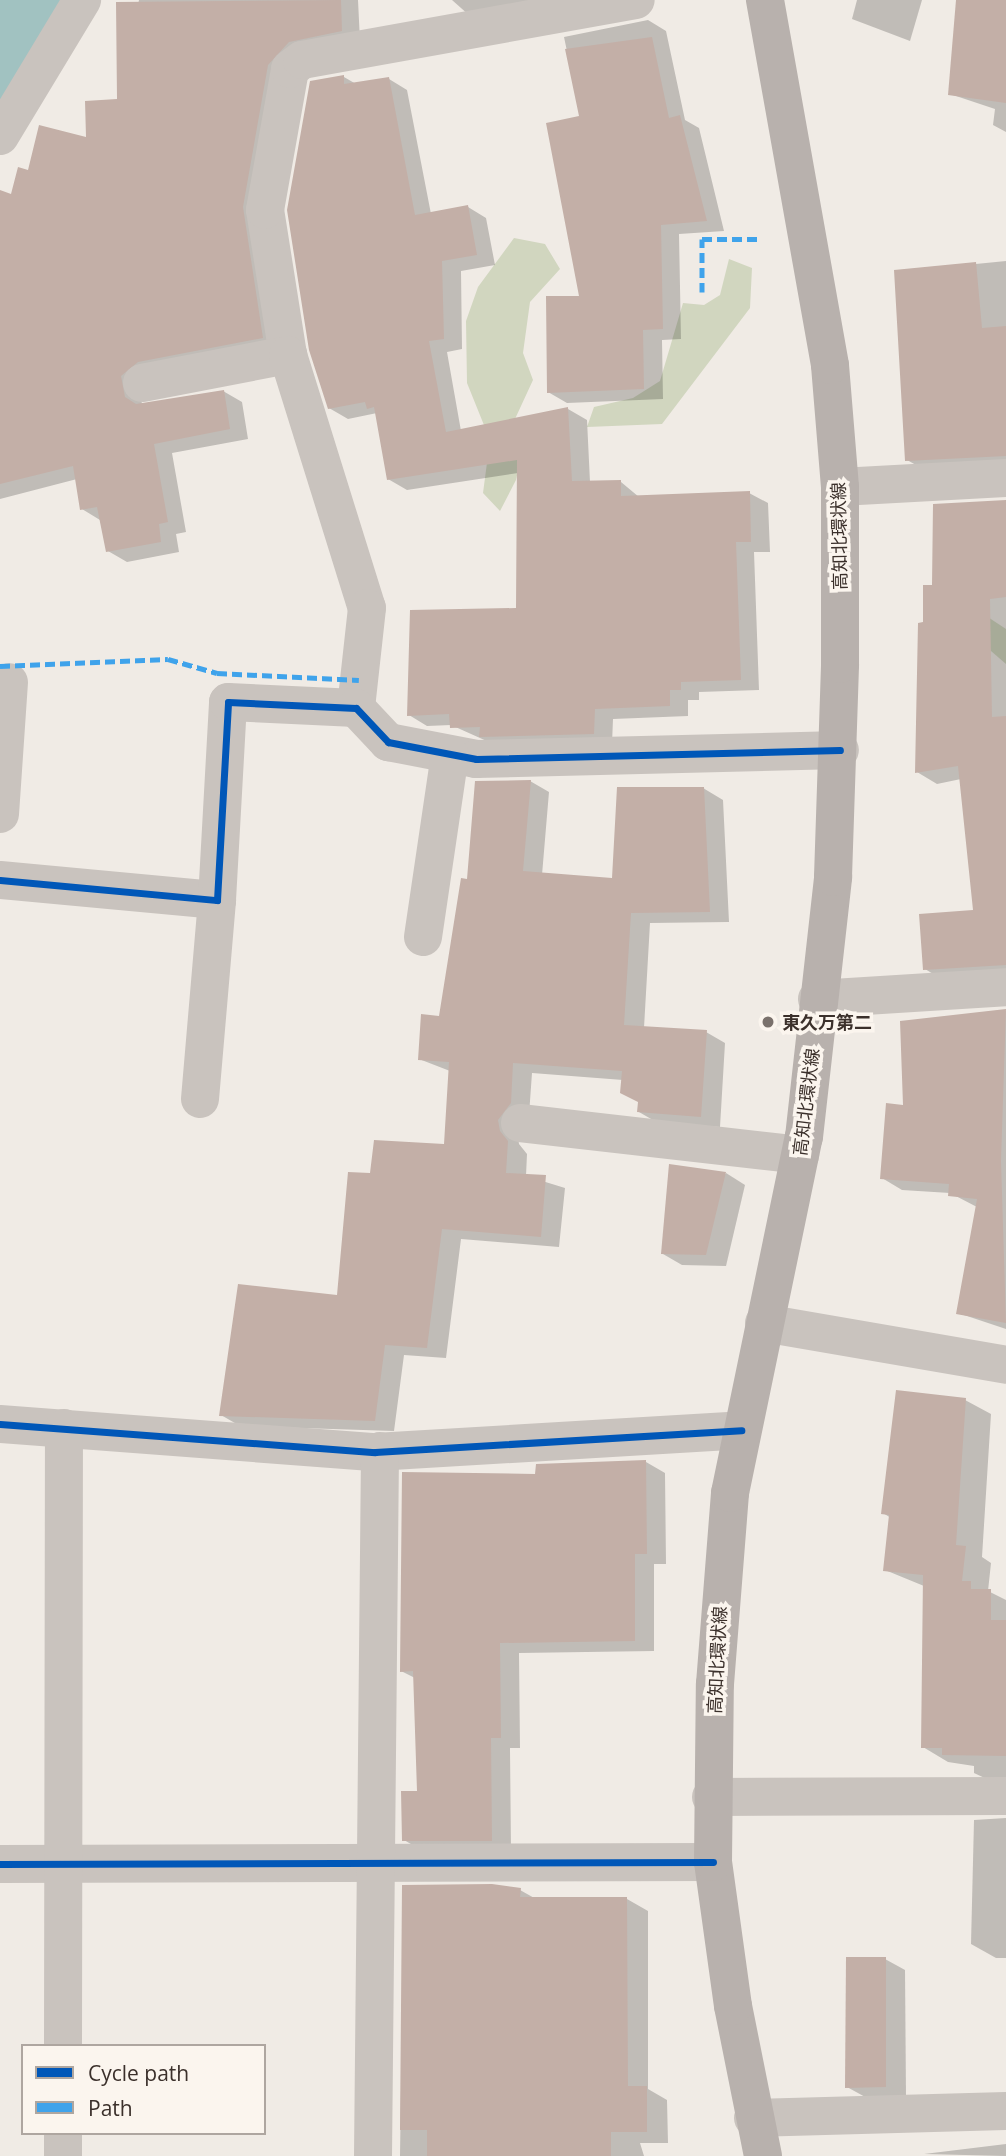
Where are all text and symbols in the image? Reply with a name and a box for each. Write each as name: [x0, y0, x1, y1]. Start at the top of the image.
street label: 高知北環状線: [827, 482, 851, 590]
place label: 東久万第二: [782, 1011, 872, 1033]
marker: 東久万第二: [760, 1014, 776, 1030]
street label: 高知北環状線: [789, 1047, 823, 1157]
street label: 高知北環状線: [703, 1606, 731, 1714]
legend: [21, 2044, 266, 2135]
text: Cycle path: [88, 2059, 189, 2087]
text: Path: [88, 2094, 133, 2122]

